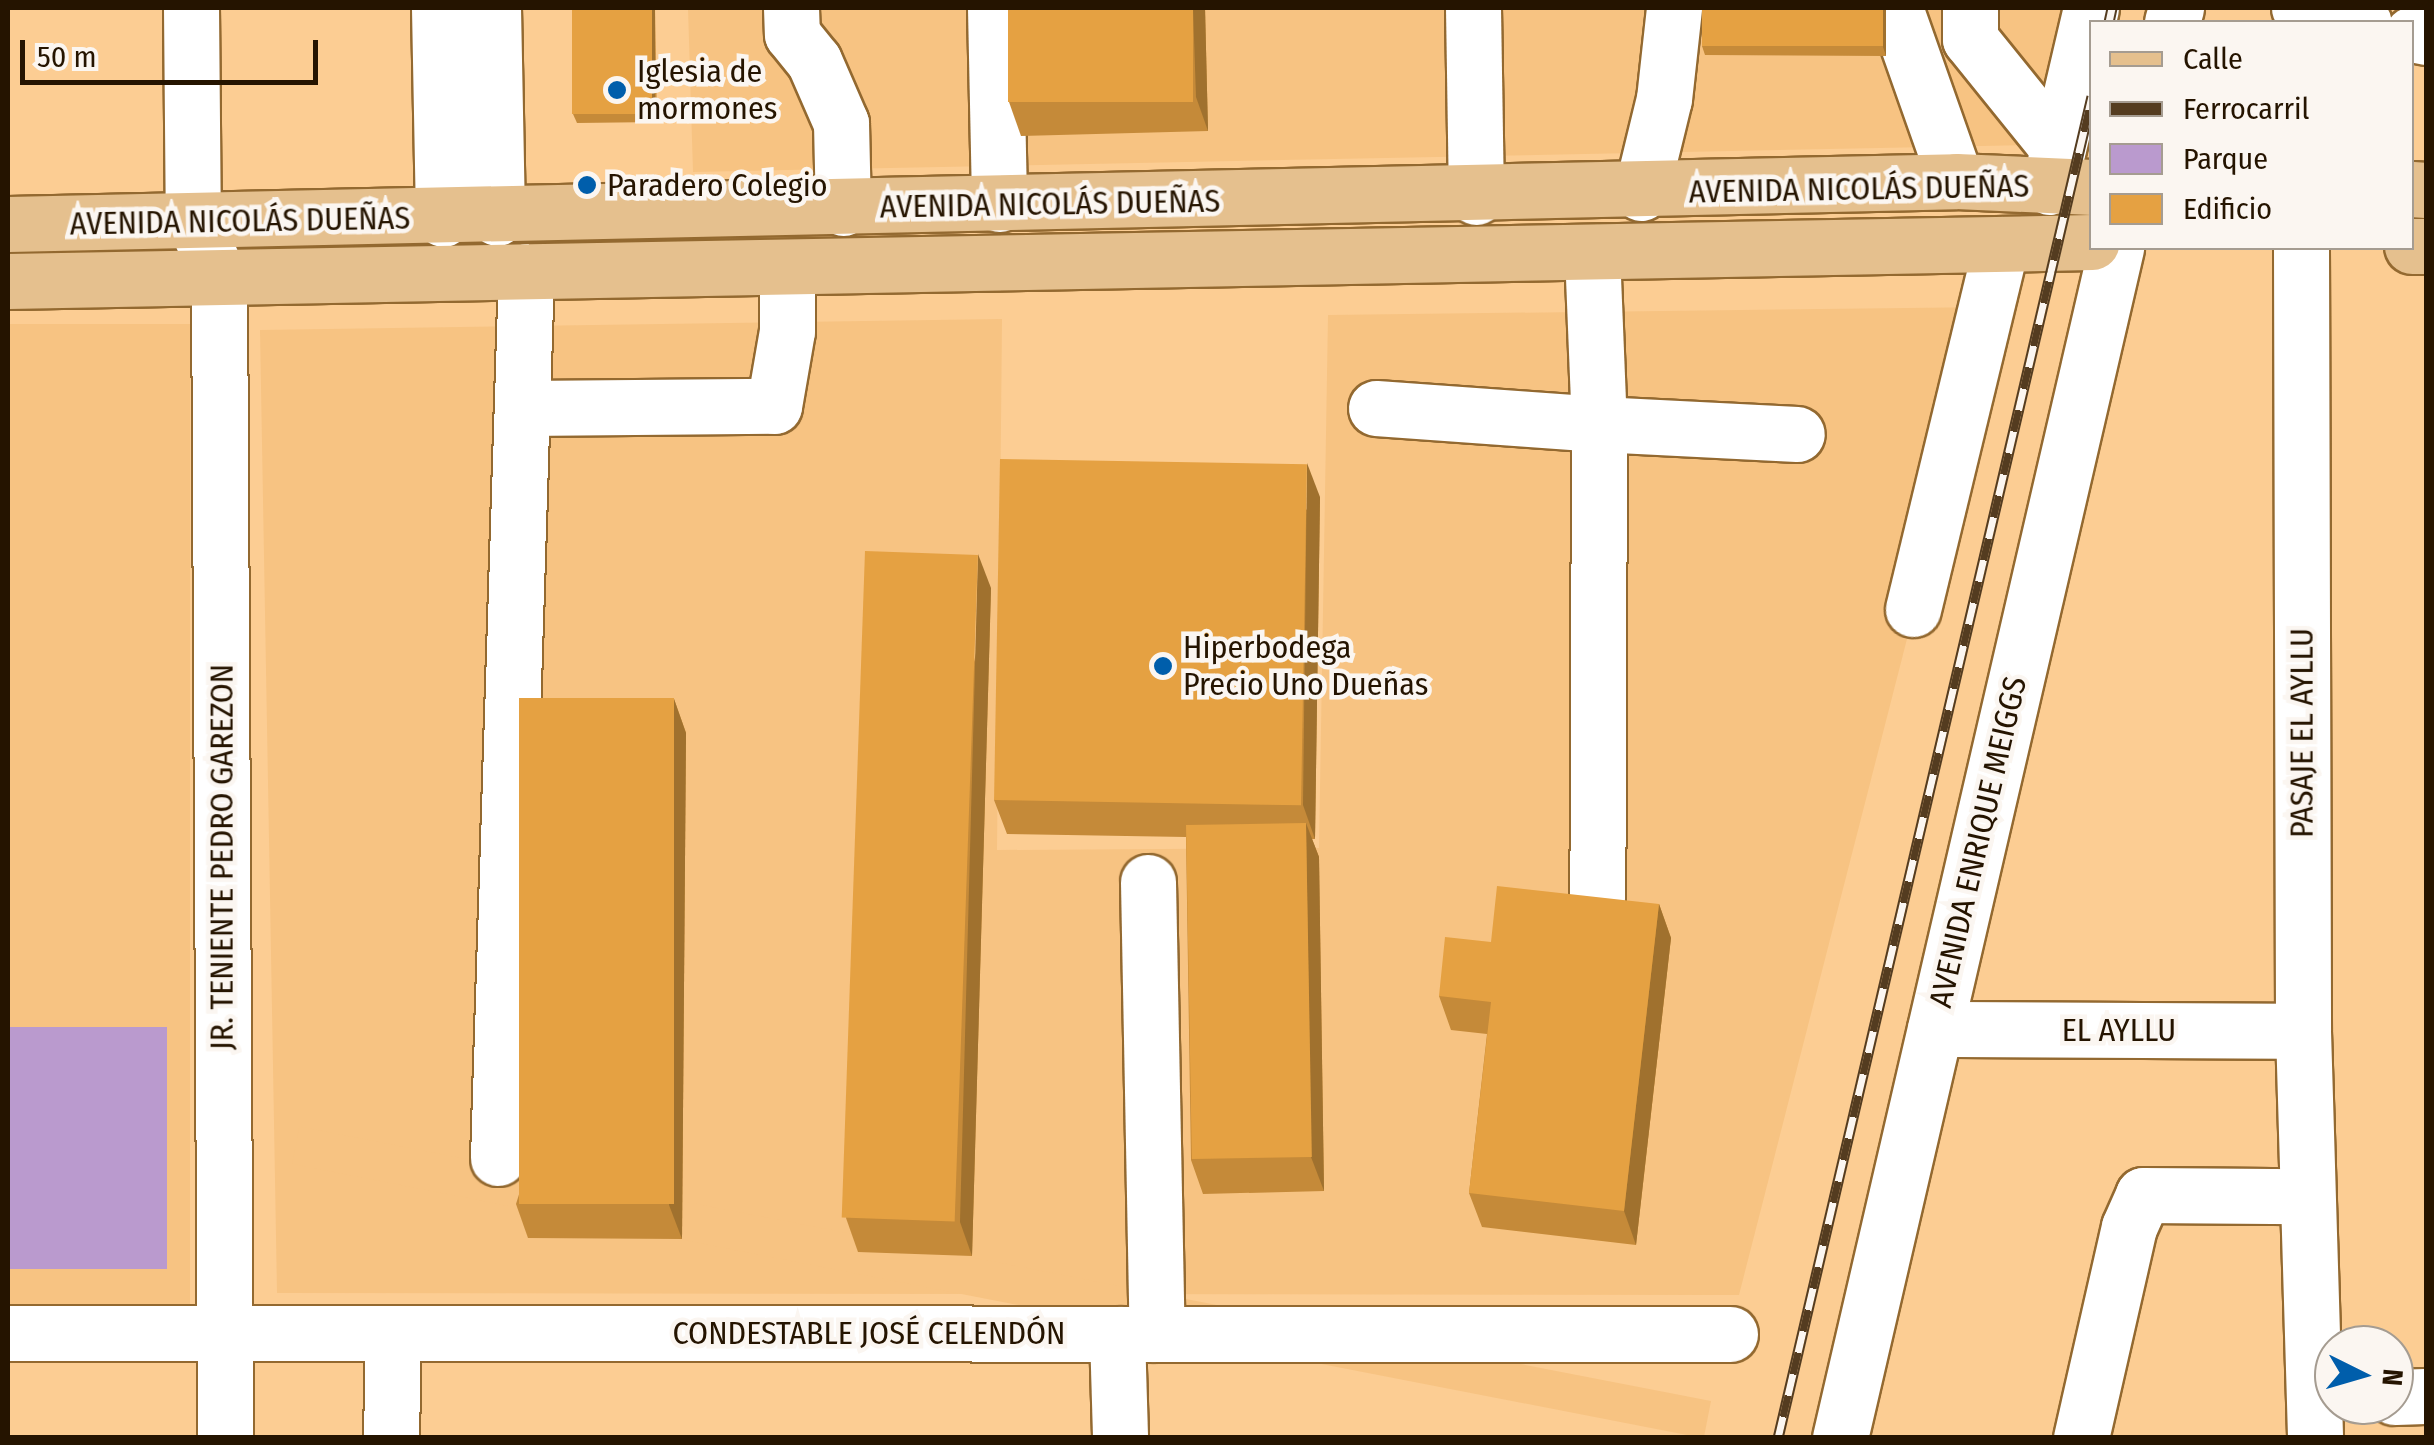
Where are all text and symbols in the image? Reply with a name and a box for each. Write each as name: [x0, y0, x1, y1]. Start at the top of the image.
scale bar: [25, 20, 322, 82]
legend: [2089, 20, 2414, 250]
text: 50 m: [37, 39, 97, 75]
text: Calle: [2183, 41, 2243, 77]
place label: Iglesia de mormones: [637, 53, 777, 128]
marker: Iglesia de mormones: [606, 79, 628, 101]
text: Ferrocarril: [2183, 91, 2309, 127]
text: Parque: [2183, 141, 2268, 177]
place label: Paradero Colegio: [607, 166, 828, 204]
street label: AVENIDA NICOLÁS DUEÑAS: [1688, 167, 2030, 211]
marker: Paradero Colegio: [576, 174, 598, 196]
street label: AVENIDA NICOLÁS DUEÑAS: [879, 182, 1221, 226]
text: Edificio: [2183, 191, 2272, 227]
street label: AVENIDA NICOLÁS DUEÑAS: [69, 199, 411, 243]
street label: PASAJE EL AYLLU: [2283, 628, 2321, 838]
place label: Hiperbodega Precio Uno Dueñas: [1183, 629, 1428, 704]
marker: Hiperbodega Precio Uno Dueñas: [1152, 655, 1174, 677]
street label: JR. TENIENTE PEDRO GAREZON: [203, 664, 241, 1050]
street label: AVENIDA ENRIQUE MEIGGS: [1921, 673, 2035, 1011]
street label: EL AYLLU: [2062, 1011, 2176, 1049]
street label: CONDESTABLE JOSÉ CELENDÓN: [672, 1314, 1066, 1352]
north arrow: [2314, 1325, 2414, 1425]
text: N: [2375, 1368, 2410, 1387]

